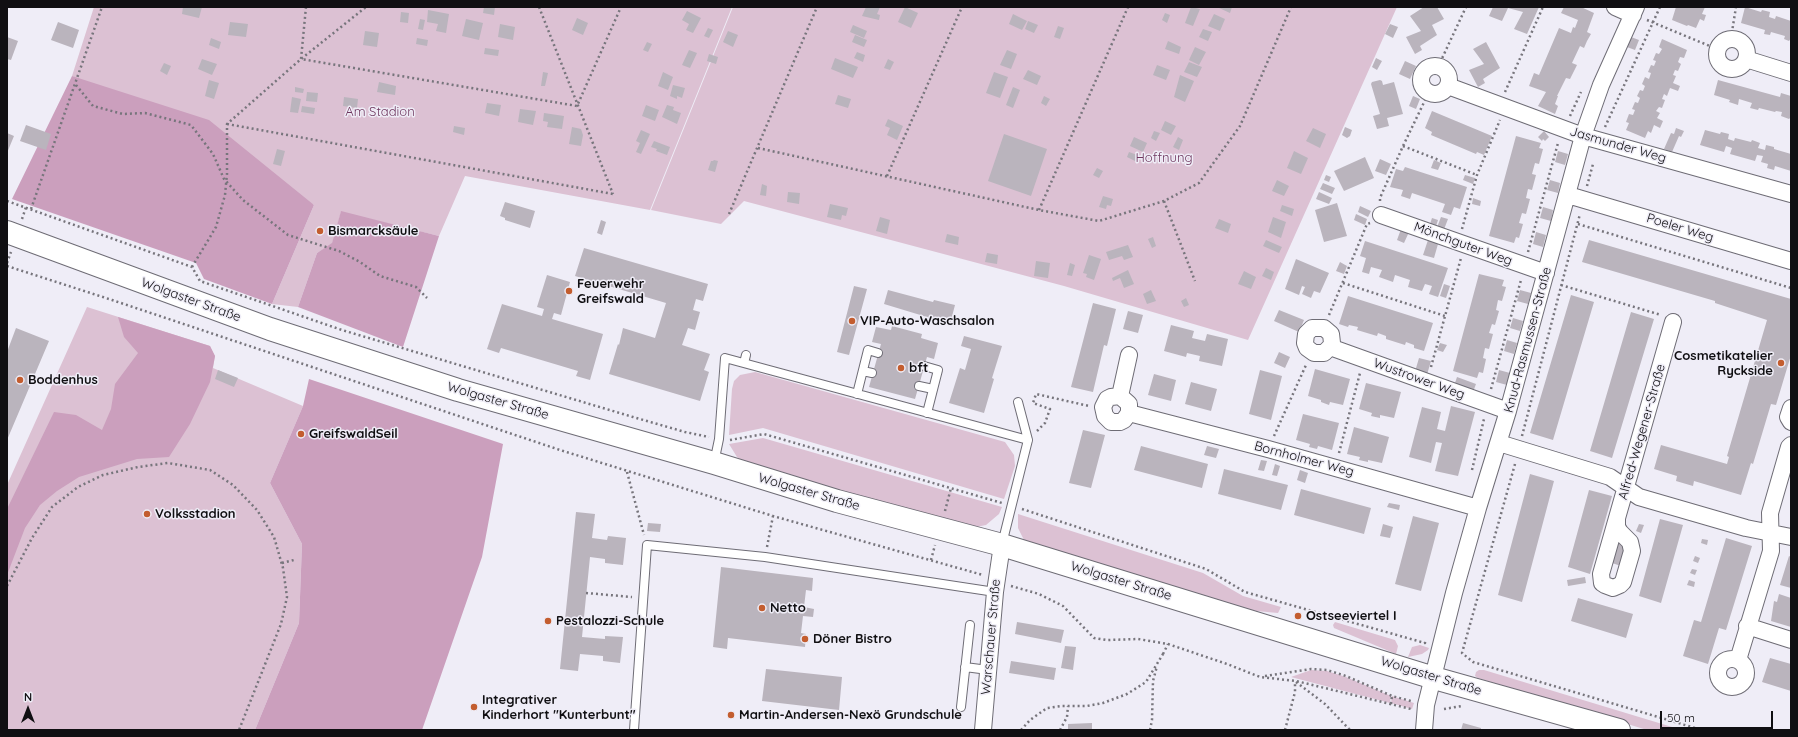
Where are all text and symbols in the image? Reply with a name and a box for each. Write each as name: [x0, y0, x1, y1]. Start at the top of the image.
park label: Am Stadion: [345, 104, 415, 120]
street label: Jasmunder Weg: [1568, 124, 1668, 166]
park label: Hoffnung: [1135, 150, 1193, 166]
street label: Poeler Weg: [1645, 210, 1715, 246]
street label: Mönchguter Weg: [1412, 219, 1514, 269]
place label: Bismarcksäule: [328, 223, 419, 239]
marker: Bismarcksäule: [315, 226, 325, 236]
street label: Knud-Rasmussen-Straße: [1501, 265, 1555, 415]
street label: Wolgaster Straße: [139, 275, 243, 325]
place label: Feuerwehr Greifswald: [577, 276, 644, 307]
marker: Feuerwehr Greifswald: [564, 286, 574, 296]
place label: VIP-Auto-Waschsalon: [860, 313, 994, 329]
marker: VIP-Auto-Waschsalon: [847, 316, 857, 326]
place label: Cosmetikatelier Ryckside: [1674, 348, 1773, 379]
street label: Wustrower Weg: [1371, 355, 1467, 403]
marker: Cosmetikatelier Ryckside: [1776, 358, 1786, 368]
place label: bft: [909, 360, 928, 376]
street label: Alfred-Wegener-Straße: [1615, 362, 1669, 502]
marker: bft: [896, 363, 906, 373]
place label: Boddenhus: [28, 372, 98, 388]
marker: Boddenhus: [15, 375, 25, 385]
street label: Wolgaster Straße: [445, 379, 551, 423]
place label: GreifswaldSeil: [309, 426, 398, 442]
marker: GreifswaldSeil: [296, 429, 306, 439]
street label: Bornholmer Weg: [1252, 438, 1356, 480]
street label: Wolgaster Straße: [756, 470, 862, 514]
place label: Volksstadion: [155, 506, 236, 522]
marker: Volksstadion: [142, 509, 152, 519]
street label: Wolgaster Straße: [1069, 558, 1173, 604]
street label: Warschauer Straße: [978, 578, 1004, 696]
place label: Netto: [770, 600, 806, 616]
marker: Netto: [757, 603, 767, 613]
place label: Ostseeviertel I: [1306, 608, 1397, 624]
marker: Ostseeviertel I: [1293, 611, 1303, 621]
place label: Pestalozzi-Schule: [556, 613, 664, 629]
marker: Pestalozzi-Schule: [543, 616, 553, 626]
place label: Döner Bistro: [813, 631, 892, 647]
marker: Döner Bistro: [800, 634, 810, 644]
street label: Wolgaster Straße: [1379, 653, 1483, 699]
north arrow: [8, 689, 48, 729]
text: N: [24, 690, 32, 704]
place label: Integrativer Kinderhort "Kunterbunt": [482, 692, 635, 723]
marker: Integrativer Kinderhort "Kunterbunt": [469, 702, 479, 712]
scale bar: [1662, 703, 1775, 729]
place label: Martin-Andersen-Nexö Grundschule: [739, 707, 962, 723]
marker: Martin-Andersen-Nexö Grundschule: [726, 710, 736, 720]
text: 50 m: [1667, 710, 1695, 725]

